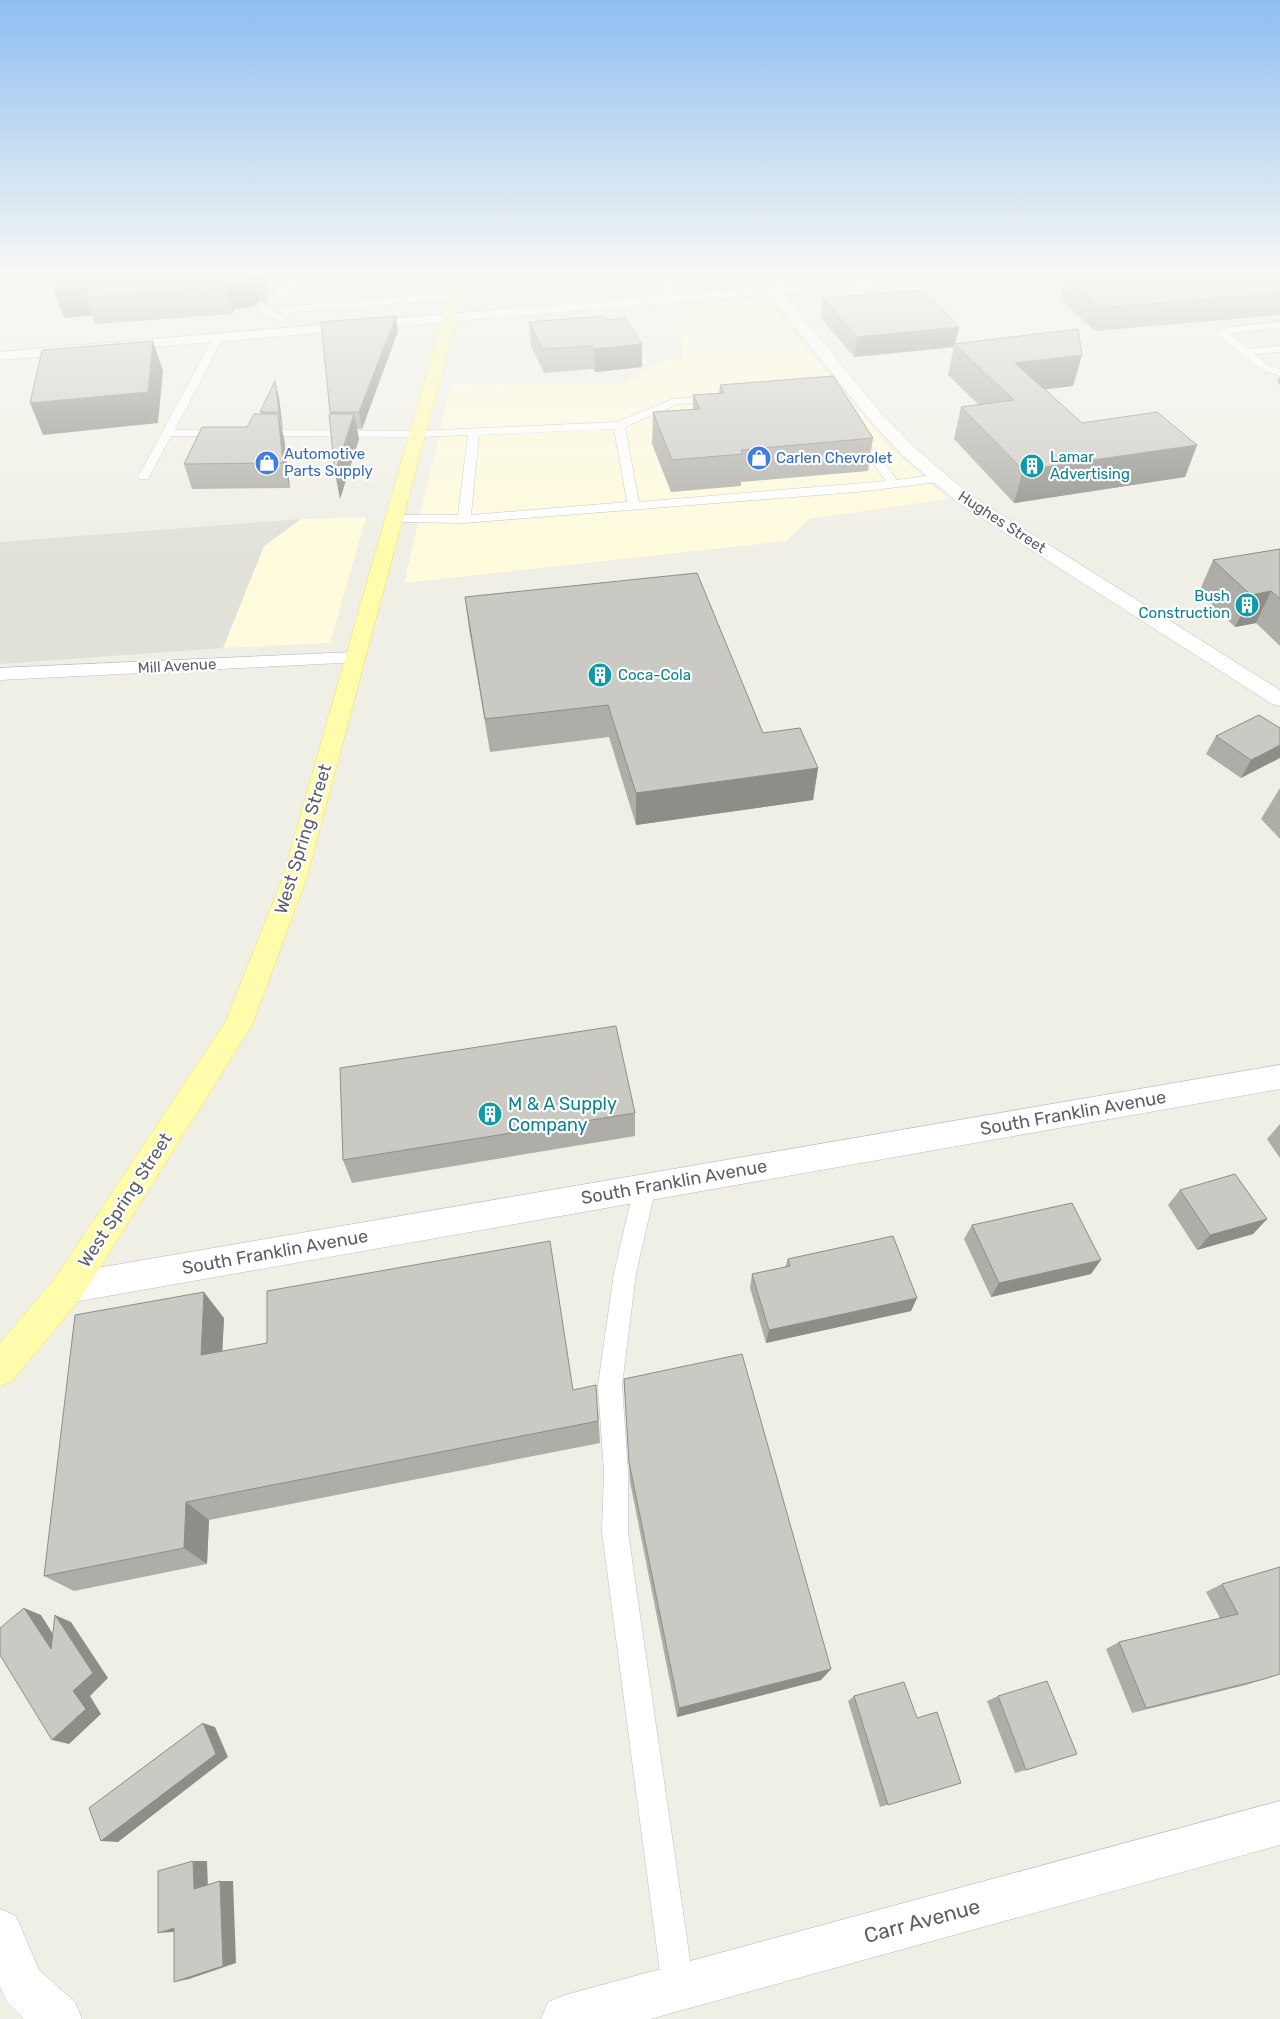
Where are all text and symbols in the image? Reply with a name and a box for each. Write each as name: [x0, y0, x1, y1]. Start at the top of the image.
place label: Automotive Parts Supply: [284, 445, 373, 480]
shop icon: Carlen Chevrolet: [746, 445, 772, 471]
place label: Lamar Advertising: [1050, 448, 1130, 483]
place label: Carlen Chevrolet: [776, 449, 893, 467]
shop icon: Automotive Parts Supply: [254, 450, 280, 476]
building icon: Lamar Advertising: [1019, 453, 1045, 479]
street label: Hughes Street: [955, 487, 1049, 557]
place label: Bush Construction: [1139, 587, 1230, 622]
building icon: Bush Construction: [1234, 592, 1260, 618]
street label: Mill Avenue: [137, 655, 217, 677]
building icon: Coca-Cola: [587, 662, 613, 688]
place label: Coca-Cola: [618, 666, 691, 684]
street label: West Spring Street: [270, 761, 336, 917]
street label: South Franklin Avenue: [978, 1086, 1168, 1140]
place label: M & A Supply Company: [508, 1093, 617, 1136]
building icon: M & A Supply Company: [477, 1101, 503, 1127]
street label: West Spring Street: [73, 1129, 177, 1271]
street label: South Franklin Avenue: [579, 1155, 769, 1209]
street label: South Franklin Avenue: [180, 1225, 370, 1279]
street label: Carr Avenue: [861, 1893, 983, 1948]

